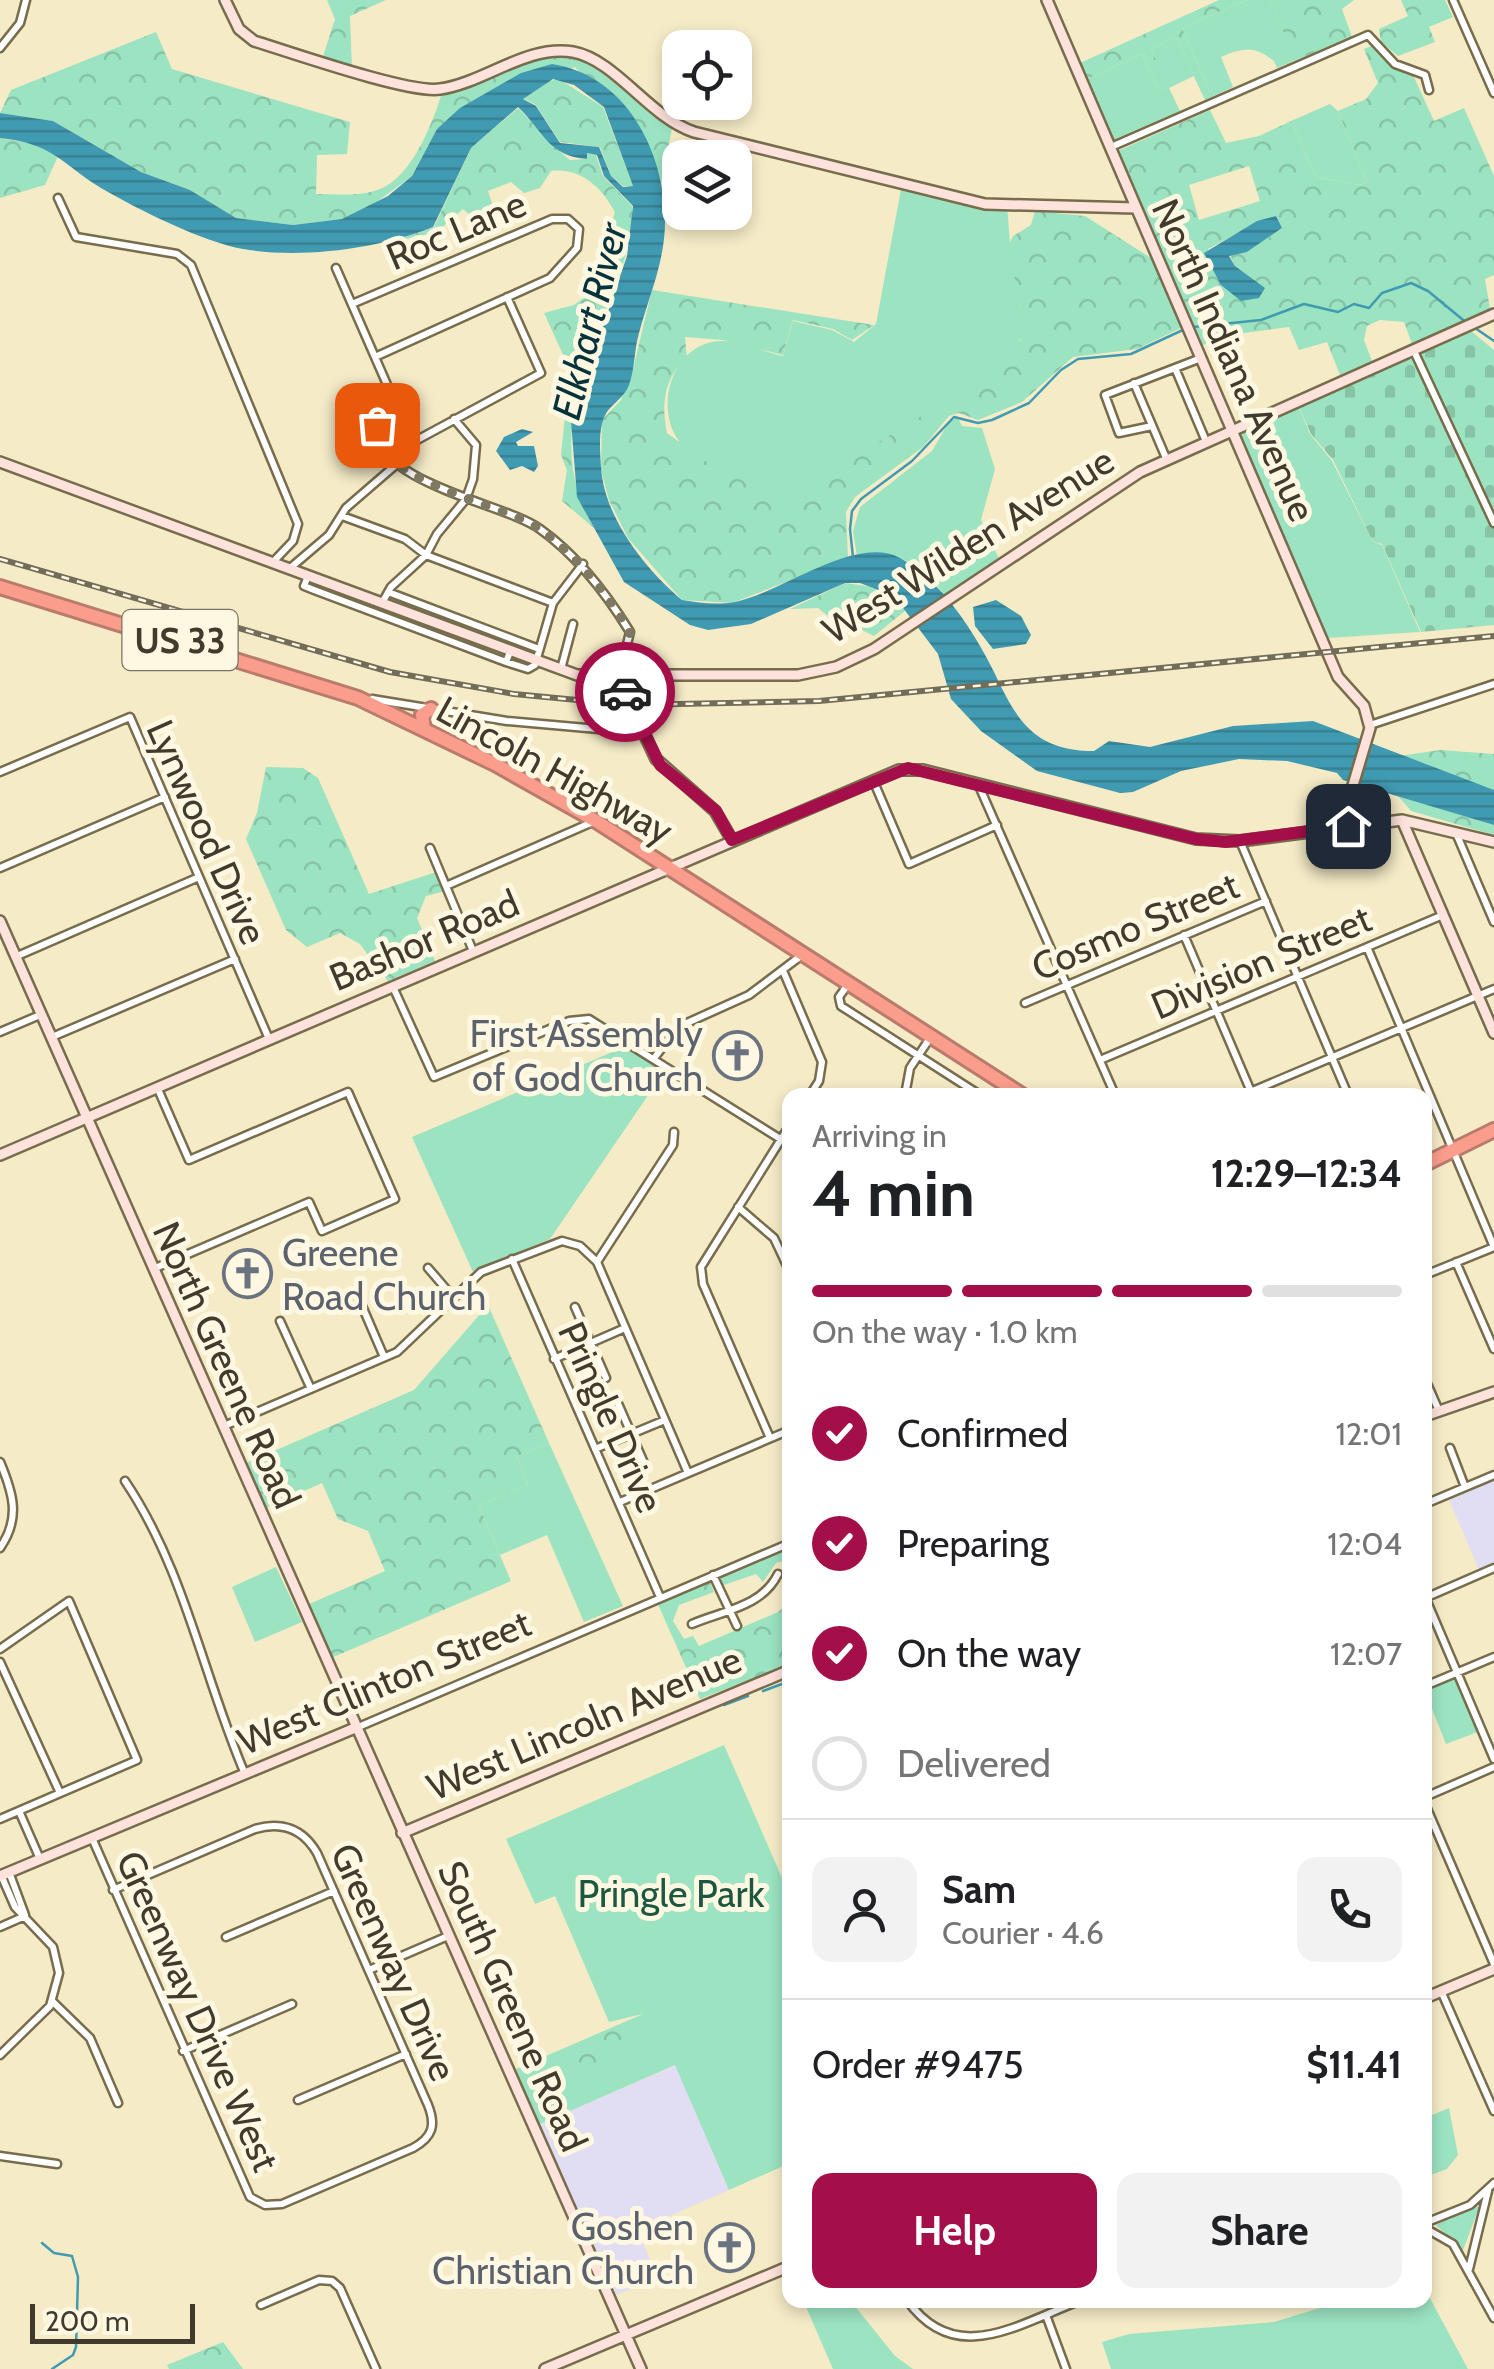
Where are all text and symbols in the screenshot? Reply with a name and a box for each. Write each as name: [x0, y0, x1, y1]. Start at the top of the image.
map controls: [662, 30, 752, 230]
button: locate: [662, 30, 752, 120]
button: layers: [662, 140, 752, 230]
street label: Roc Lane: [379, 180, 533, 280]
street label: North Indiana Avenue: [1142, 192, 1326, 528]
water label: Elkhart River: [541, 216, 637, 424]
pin: [335, 383, 420, 468]
icon: bag: [350, 398, 405, 453]
street label: West Wilden Avenue: [814, 436, 1122, 654]
road number: US 33: [122, 610, 238, 670]
courier: [575, 642, 675, 742]
icon: car: [598, 665, 653, 720]
street label: Lincoln Highway: [429, 686, 681, 854]
street label: Lynwood Drive: [137, 713, 277, 951]
pin: [1306, 784, 1391, 869]
icon: home: [1321, 799, 1376, 854]
street label: Cosmo Street: [1025, 861, 1246, 991]
street label: Bashor Road: [322, 879, 526, 1001]
street label: Division Street: [1144, 895, 1378, 1029]
place label: First Assembly of God Church: [470, 1010, 703, 1101]
church icon: First Assembly of God Church: [712, 1029, 764, 1081]
text: Arriving in: [812, 1116, 947, 1155]
text: 12:29–12:34: [1211, 1150, 1402, 1197]
text: 4 min: [812, 1153, 975, 1232]
street label: North Greene Road: [143, 1215, 311, 1515]
place label: Greene Road Church: [282, 1229, 486, 1320]
church icon: Greene Road Church: [221, 1248, 273, 1300]
text: On the way · 1.0 km: [812, 1312, 1078, 1351]
street label: Pringle Drive: [548, 1314, 674, 1520]
icon: check: [812, 1406, 867, 1461]
text: Confirmed: [897, 1410, 1068, 1457]
text: 12:01: [1335, 1414, 1402, 1453]
icon: check: [812, 1516, 867, 1571]
text: Preparing: [897, 1520, 1049, 1567]
text: 12:04: [1327, 1524, 1402, 1563]
street label: West Clinton Street: [231, 1599, 538, 1765]
icon: check: [812, 1626, 867, 1681]
text: On the way: [897, 1630, 1081, 1677]
text: 12:07: [1330, 1634, 1402, 1673]
street label: West Lincoln Avenue: [420, 1636, 748, 1810]
text: Delivered: [897, 1740, 1051, 1787]
street label: Greenway Drive: [321, 1836, 467, 2088]
street label: Greenway Drive West: [106, 1844, 290, 2179]
street label: South Greene Road: [428, 1854, 598, 2158]
button: person: [812, 1857, 917, 1962]
button: phone: [1297, 1857, 1402, 1962]
text: Sam: [942, 1866, 1016, 1913]
park label: Pringle Park: [578, 1870, 764, 1917]
text: Courier · 4.6: [942, 1913, 1104, 1952]
text: Order #9475: [812, 2041, 1024, 2088]
text: $11.41: [1306, 2041, 1402, 2088]
button: Help: [812, 2173, 1097, 2288]
button: Share: [1117, 2173, 1402, 2288]
place label: Goshen Christian Church: [432, 2203, 694, 2294]
church icon: Goshen Christian Church: [703, 2222, 755, 2274]
scale bar: [30, 2299, 195, 2344]
text: 200 m: [45, 2304, 130, 2338]

